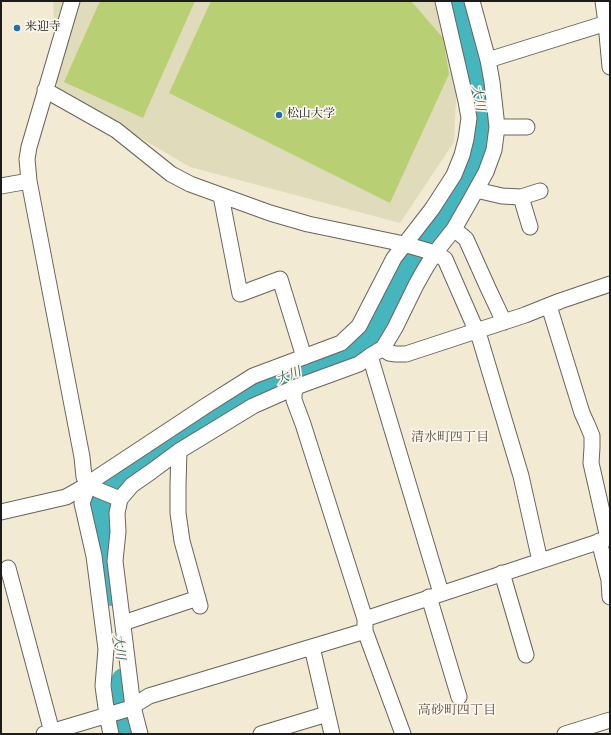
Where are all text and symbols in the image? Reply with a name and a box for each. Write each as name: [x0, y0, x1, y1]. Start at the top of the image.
place label: 来迎寺: [25, 21, 61, 35]
marker: 来迎寺: [12, 23, 22, 33]
water label: 大川: [467, 84, 487, 112]
place label: 松山大学: [287, 108, 335, 122]
marker: 松山大学: [274, 110, 284, 120]
water label: 大川: [274, 365, 304, 389]
district label: 清水町四丁目: [411, 430, 489, 446]
water label: 大川: [109, 633, 127, 661]
district label: 高砂町四丁目: [418, 703, 496, 719]

